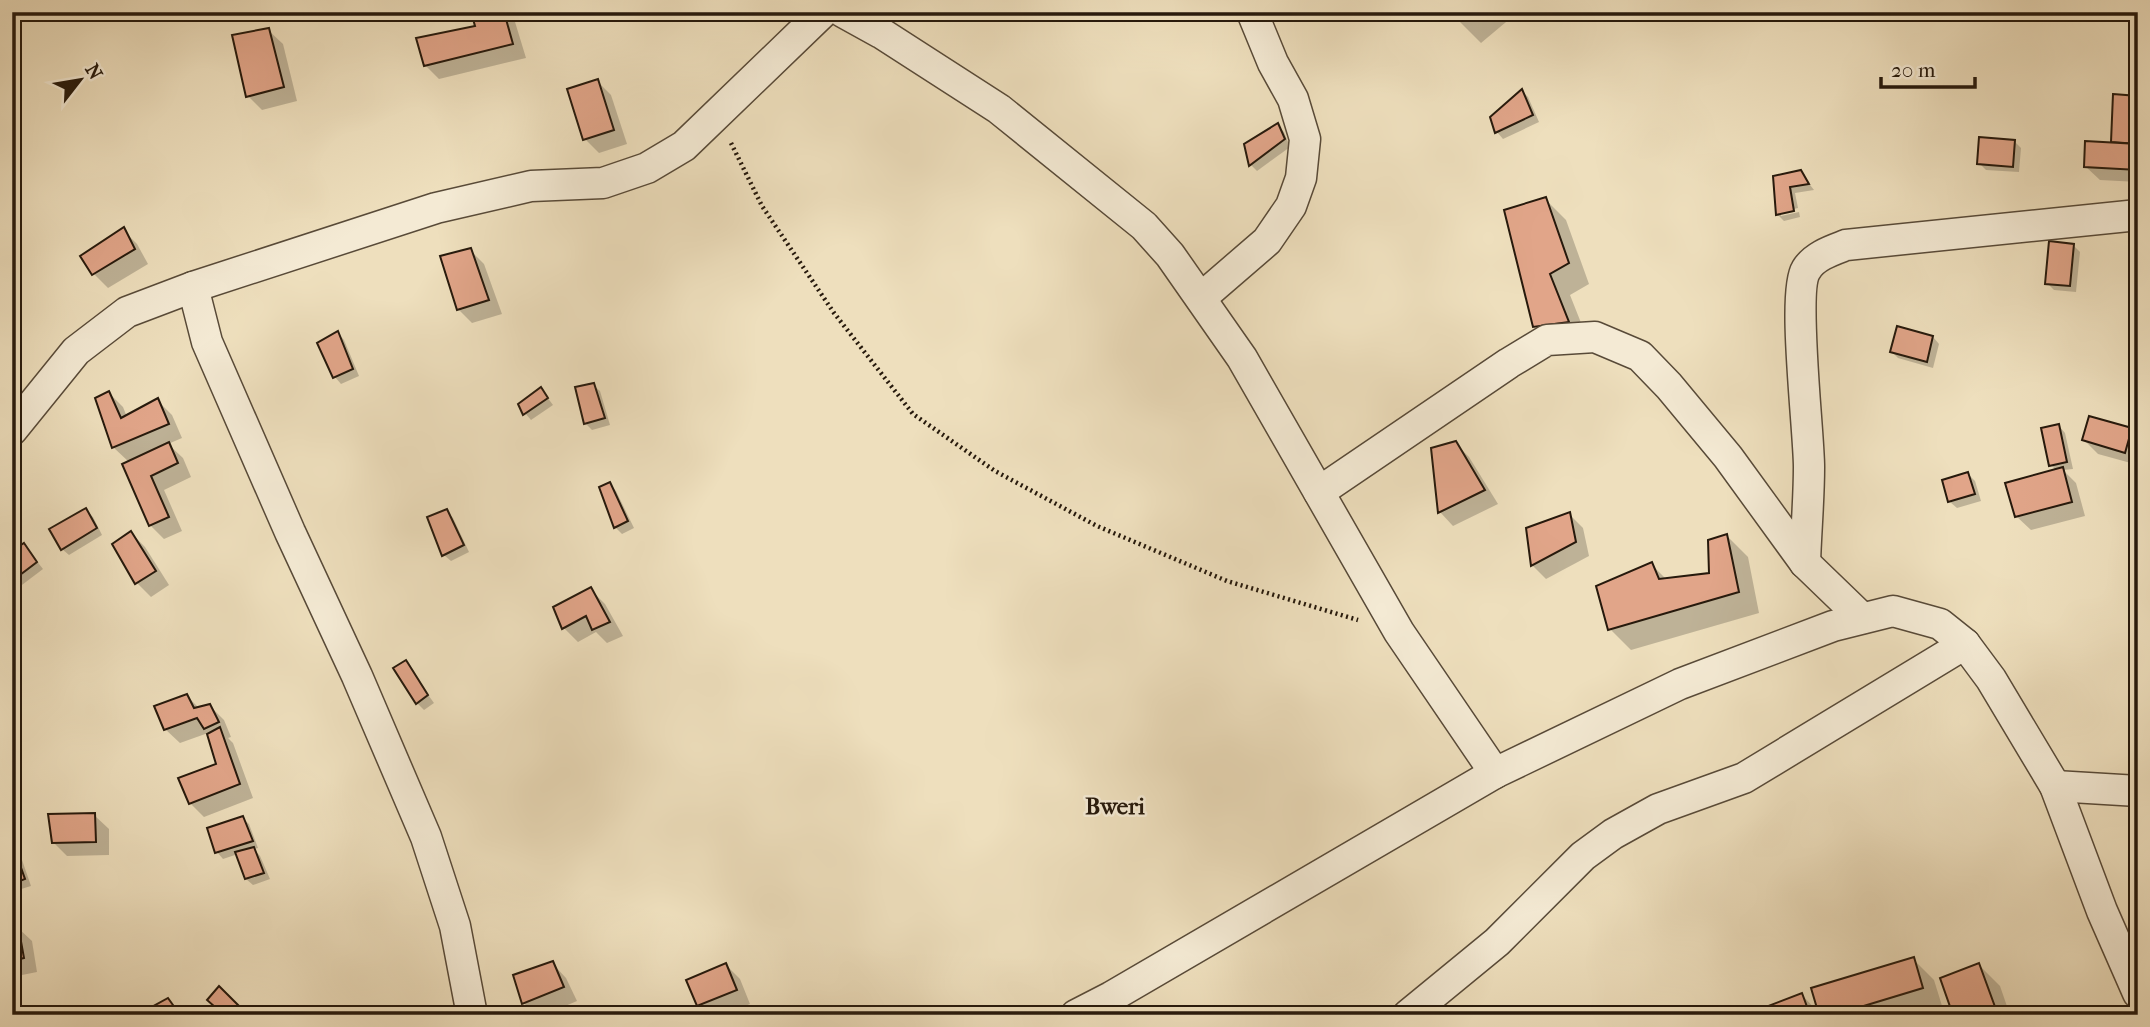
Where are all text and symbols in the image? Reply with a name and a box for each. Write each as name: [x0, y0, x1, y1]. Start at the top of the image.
north arrow: [46, 46, 116, 116]
scale bar: [1881, 46, 1975, 90]
text: 20 m: [1891, 58, 1936, 82]
text: N: [81, 60, 107, 84]
district label: Bweri: [1085, 793, 1145, 820]

